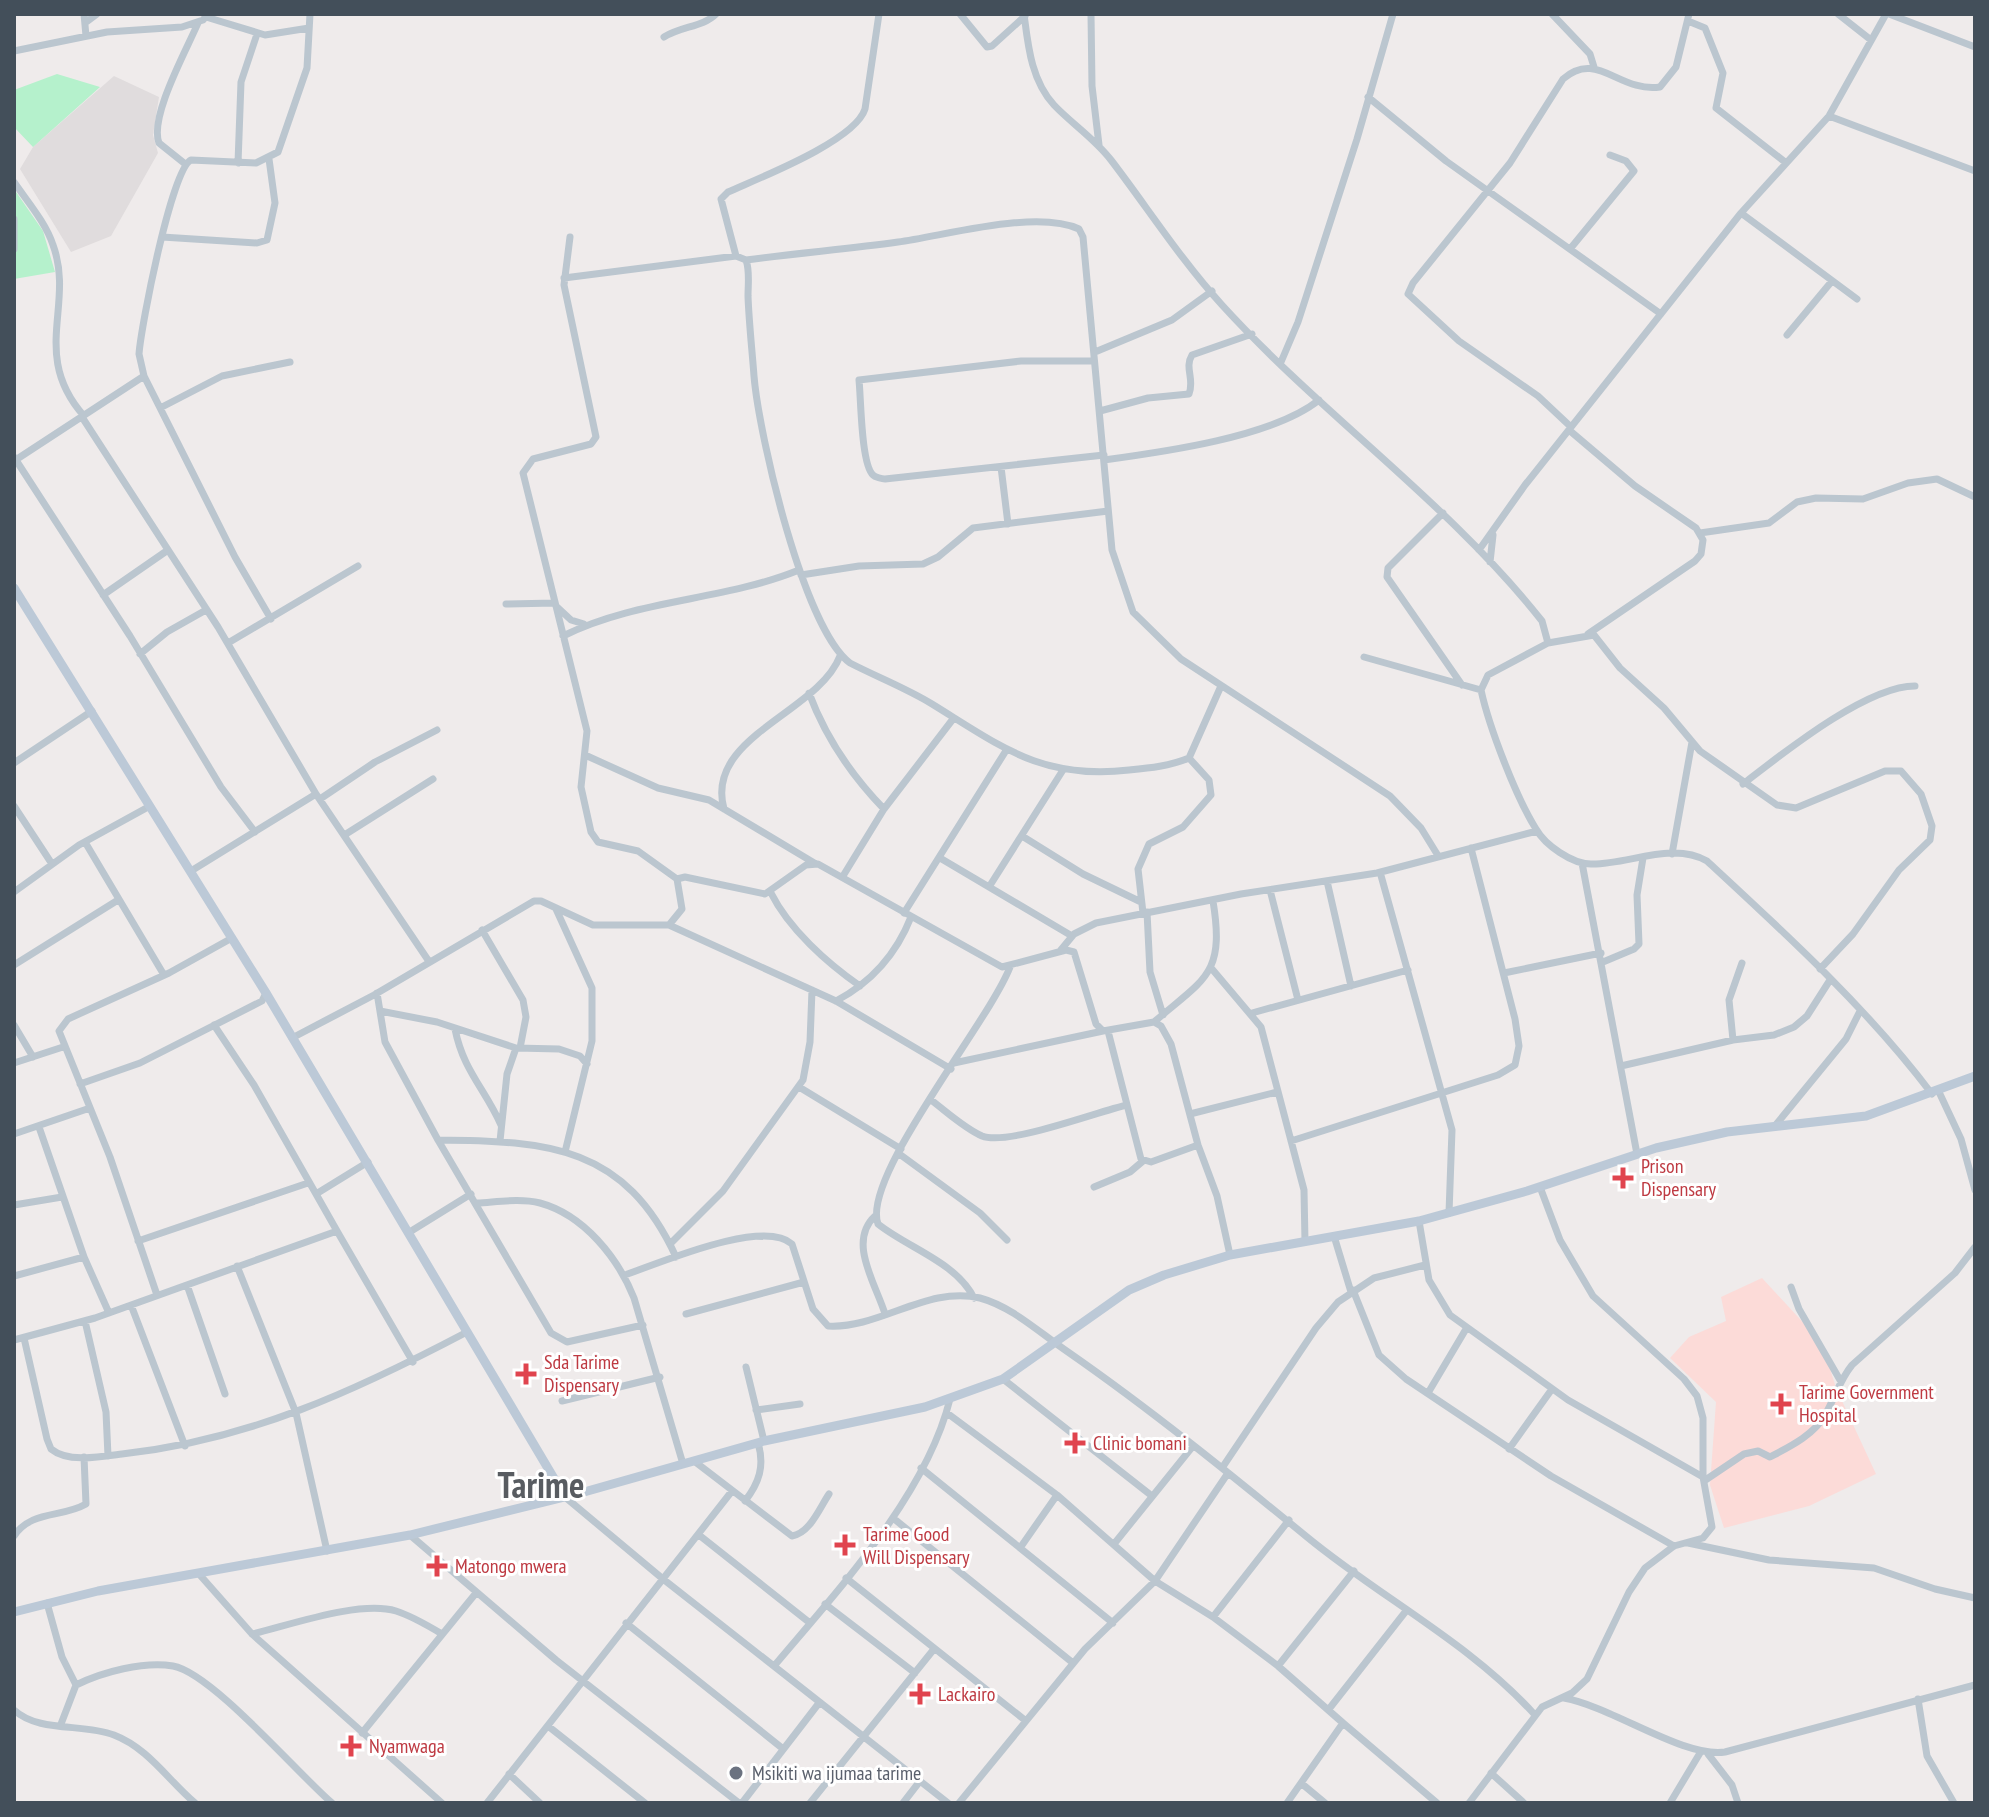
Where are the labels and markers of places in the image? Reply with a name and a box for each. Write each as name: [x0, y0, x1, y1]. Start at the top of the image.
place label: Prison Dispensary: [1641, 1153, 1717, 1202]
marker: Prison Dispensary: [1612, 1167, 1634, 1189]
place label: Sda Tarime Dispensary: [544, 1349, 620, 1398]
marker: Sda Tarime Dispensary: [515, 1363, 537, 1385]
place label: Tarime Government Hospital: [1799, 1379, 1934, 1428]
marker: Tarime Government Hospital: [1770, 1393, 1792, 1415]
place label: Clinic bomani: [1093, 1430, 1187, 1456]
marker: Clinic bomani: [1064, 1432, 1086, 1454]
place label: Tarime Good Will Dispensary: [863, 1521, 970, 1570]
marker: Tarime Good Will Dispensary: [834, 1534, 856, 1556]
place label: Matongo mwera: [455, 1553, 566, 1579]
marker: Matongo mwera: [426, 1555, 448, 1577]
place label: Lackairo: [938, 1681, 995, 1707]
marker: Lackairo: [909, 1683, 931, 1705]
place label: Nyamwaga: [369, 1733, 445, 1759]
marker: Nyamwaga: [340, 1735, 362, 1757]
place label: Msikiti wa ijumaa tarime: [752, 1760, 921, 1786]
marker: Msikiti wa ijumaa tarime: [727, 1764, 745, 1782]

